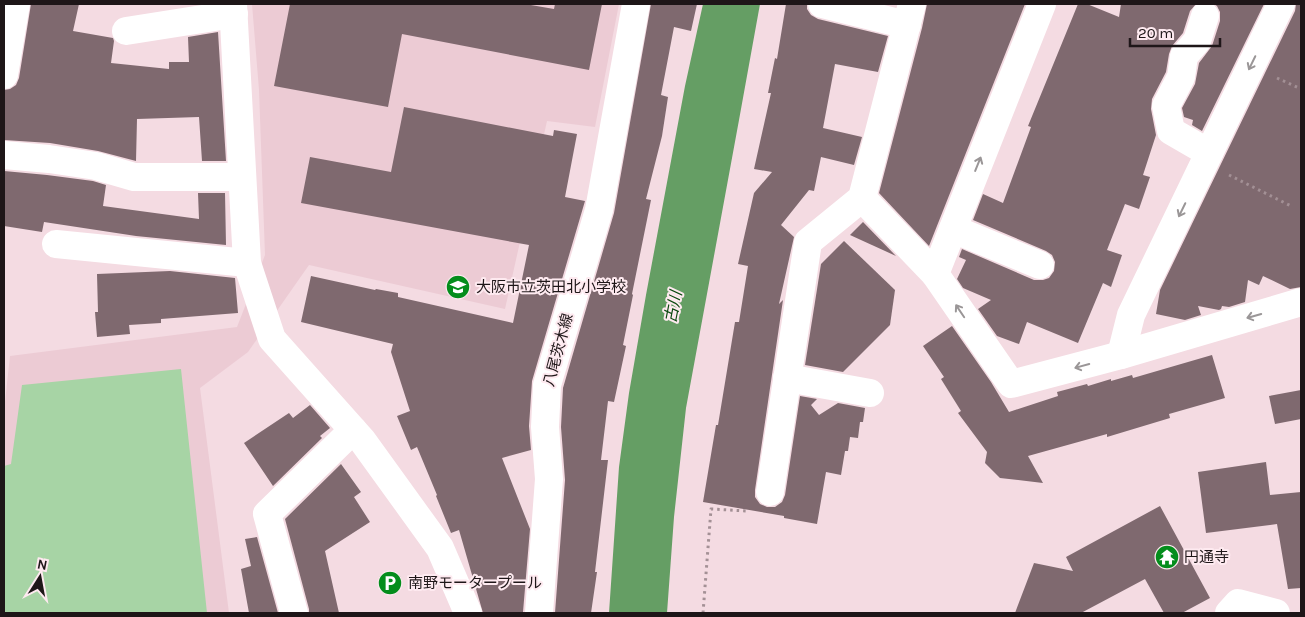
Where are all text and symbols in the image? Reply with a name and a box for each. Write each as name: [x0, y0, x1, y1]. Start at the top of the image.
scale bar: [1130, 15, 1220, 47]
text: 20 m: [1138, 24, 1173, 42]
one-way arrow: [1247, 56, 1257, 71]
one-way arrow: [974, 157, 983, 173]
one-way arrow: [1177, 202, 1186, 217]
school or university icon: 大阪市立茨田北小学校: [445, 274, 471, 300]
place label: 大阪市立茨田北小学校: [476, 278, 626, 296]
water label: 古川: [661, 288, 686, 325]
one-way arrow: [955, 304, 965, 318]
street label: 八尾茨木線: [540, 311, 576, 389]
one-way arrow: [1247, 312, 1263, 321]
one-way arrow: [1074, 362, 1090, 371]
temple icon: 円通寺: [1154, 544, 1180, 570]
place label: 円通寺: [1184, 548, 1229, 566]
north arrow: [15, 552, 65, 602]
text: N: [36, 555, 49, 574]
parking icon: 南野モータープール: [377, 570, 403, 596]
place label: 南野モータープール: [408, 574, 542, 592]

